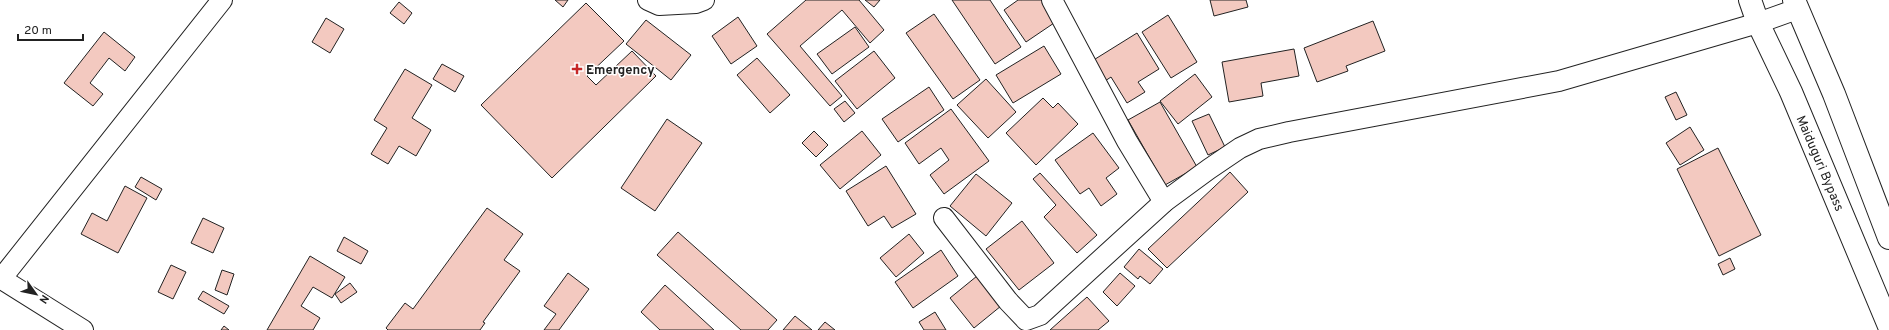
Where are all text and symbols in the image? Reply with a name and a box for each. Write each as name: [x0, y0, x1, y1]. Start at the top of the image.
scale bar: [18, 16, 83, 42]
text: 20 m: [24, 23, 52, 39]
marker: Emergency: [571, 63, 583, 75]
place label: Emergency: [586, 63, 655, 79]
street label: Maiduguri Bypass: [1792, 113, 1847, 214]
north arrow: [16, 274, 56, 314]
text: N: [36, 292, 52, 306]

